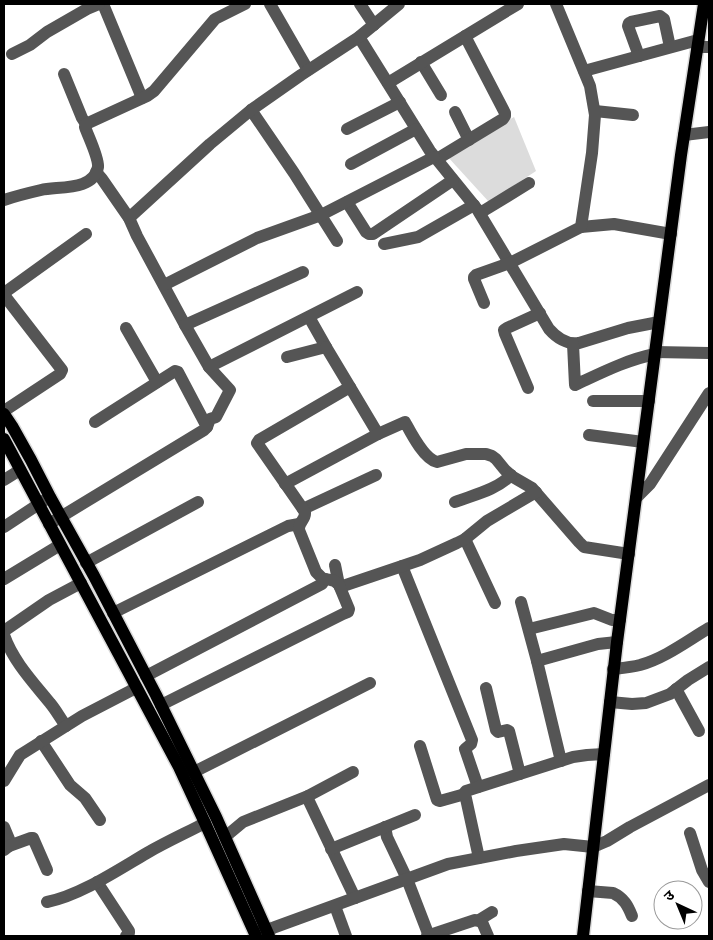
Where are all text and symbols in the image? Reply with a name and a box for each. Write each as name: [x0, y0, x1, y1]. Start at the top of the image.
north arrow: [653, 880, 703, 930]
text: उ: [660, 886, 679, 905]

